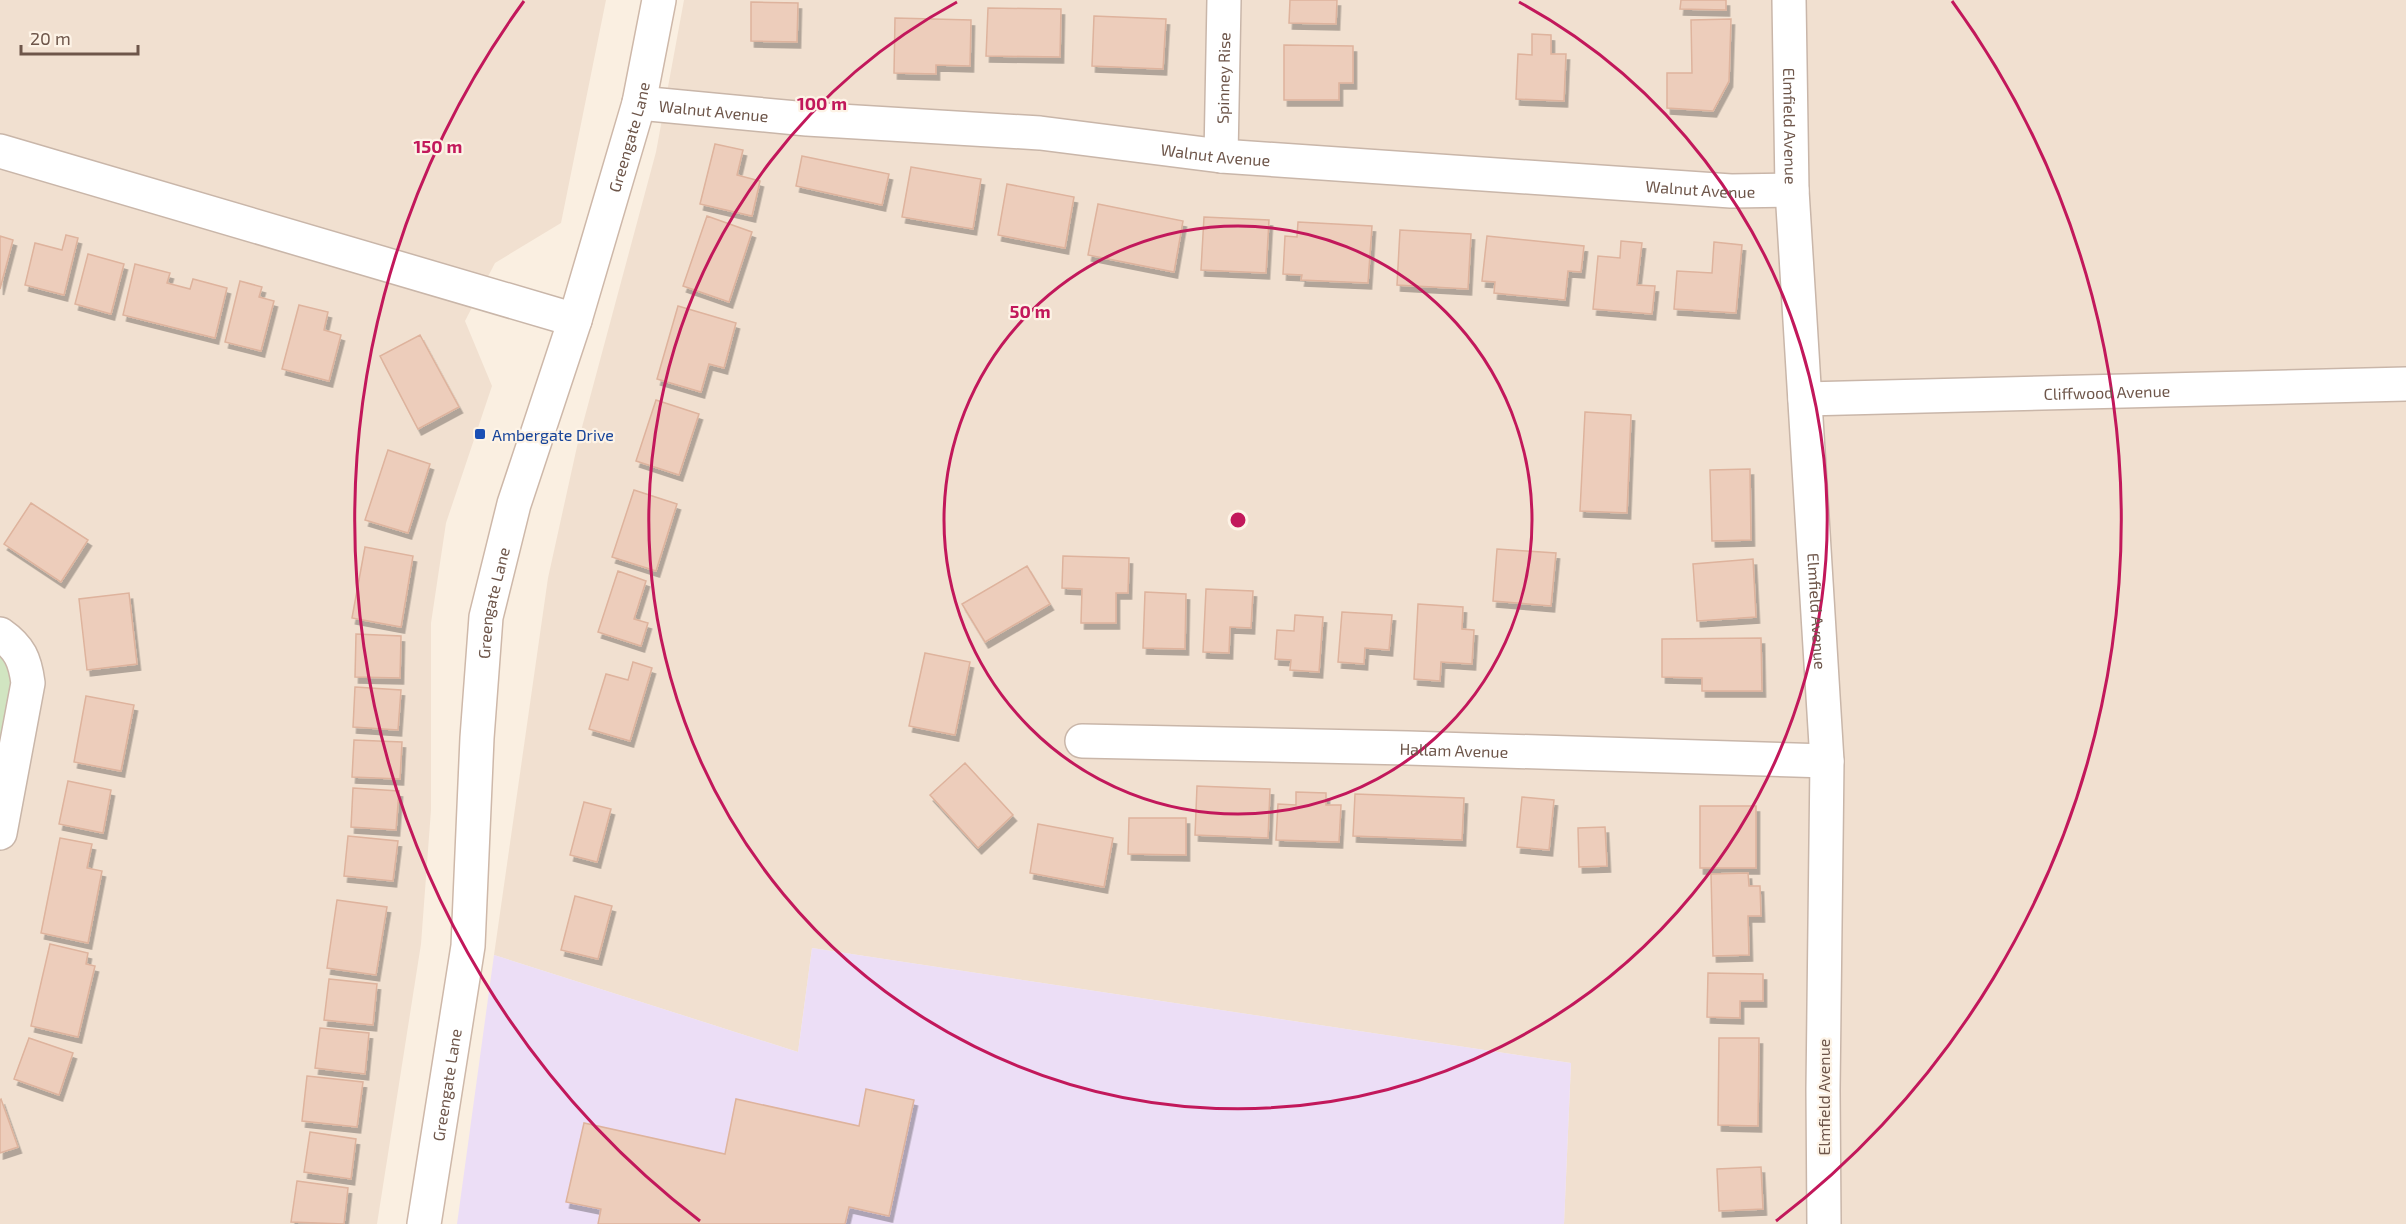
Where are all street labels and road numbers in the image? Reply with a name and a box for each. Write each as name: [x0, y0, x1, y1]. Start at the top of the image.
street label: Spinney Rise: [1212, 32, 1233, 124]
street label: Elmfield Avenue: [1781, 67, 1801, 185]
street label: Greengate Lane: [604, 80, 652, 194]
street label: Walnut Avenue: [658, 95, 769, 125]
street label: Walnut Avenue: [1160, 139, 1271, 169]
street label: Walnut Avenue: [1645, 176, 1755, 201]
street label: Cliffwood Avenue: [2043, 380, 2170, 403]
street label: Greengate Lane: [473, 545, 512, 659]
street label: Elmfield Avenue: [1805, 552, 1831, 670]
street label: Hallam Avenue: [1399, 738, 1509, 761]
street label: Greengate Lane: [428, 1027, 464, 1142]
street label: Elmfield Avenue: [1814, 1039, 1833, 1155]

